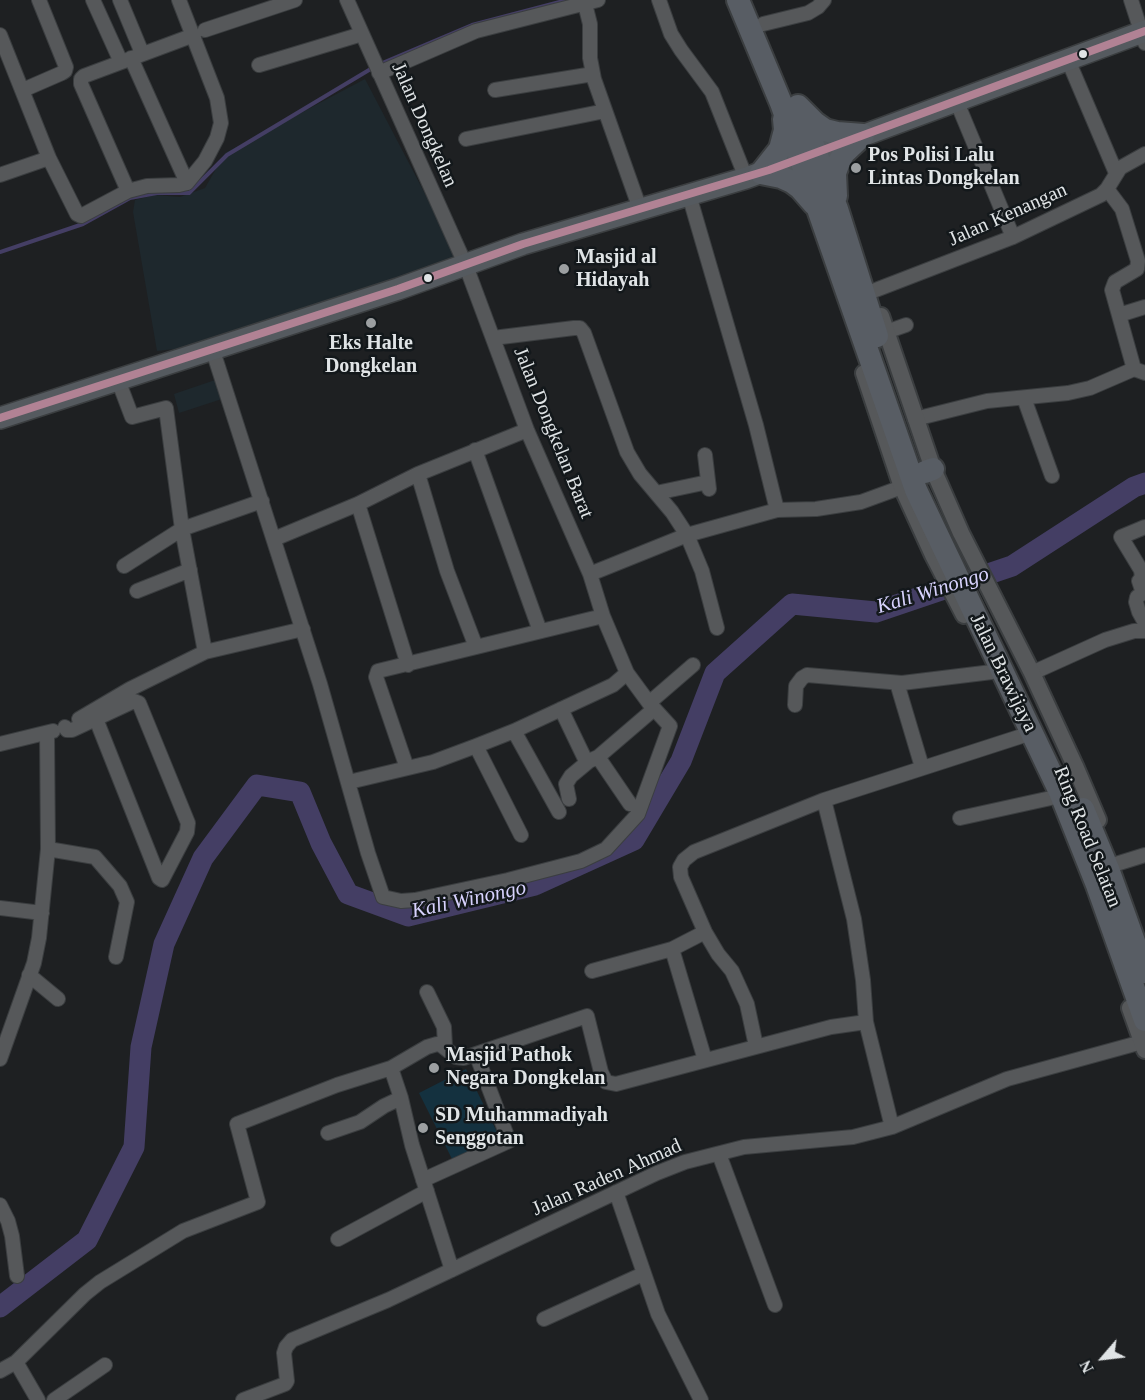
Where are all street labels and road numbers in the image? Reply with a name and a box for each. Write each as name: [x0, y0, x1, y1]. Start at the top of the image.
street label: Jalan Dongkelan: [386, 59, 462, 191]
street label: Jalan Kenangan: [945, 178, 1071, 252]
street label: Jalan Dongkelan Barat: [508, 344, 598, 522]
street label: Jalan Brawijaya: [964, 610, 1042, 736]
street label: Ring Road Selatan: [1048, 763, 1126, 911]
street label: Jalan Raden Ahmad: [529, 1134, 685, 1222]

